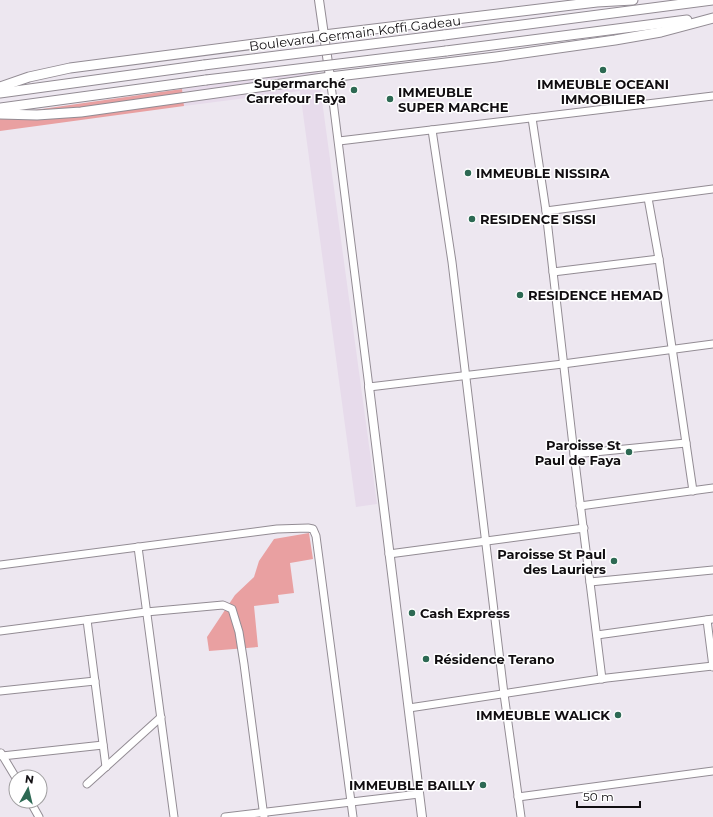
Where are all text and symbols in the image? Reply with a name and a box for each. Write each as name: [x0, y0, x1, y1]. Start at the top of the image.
street label: Boulevard Germain Koffi Gadeau: [248, 12, 462, 54]
marker: IMMEUBLE OCEANI IMMOBILIER: [598, 65, 608, 75]
place label: Supermarché Carrefour Faya: [246, 75, 346, 106]
place label: IMMEUBLE OCEANI IMMOBILIER: [537, 76, 669, 107]
place label: IMMEUBLE SUPER MARCHE: [398, 84, 509, 115]
marker: Supermarché Carrefour Faya: [349, 85, 359, 95]
marker: IMMEUBLE SUPER MARCHE: [385, 94, 395, 104]
place label: IMMEUBLE NISSIRA: [476, 165, 610, 181]
marker: IMMEUBLE NISSIRA: [463, 168, 473, 178]
place label: RESIDENCE SISSI: [480, 211, 596, 227]
marker: RESIDENCE SISSI: [467, 214, 477, 224]
place label: RESIDENCE HEMAD: [528, 287, 663, 303]
marker: RESIDENCE HEMAD: [515, 290, 525, 300]
place label: Paroisse St Paul de Faya: [535, 437, 621, 468]
marker: Paroisse St Paul de Faya: [624, 447, 634, 457]
place label: Paroisse St Paul des Lauriers: [497, 546, 606, 577]
marker: Paroisse St Paul des Lauriers: [609, 556, 619, 566]
place label: Cash Express: [420, 605, 510, 621]
marker: Cash Express: [407, 608, 417, 618]
place label: Résidence Terano: [434, 651, 555, 667]
marker: Résidence Terano: [421, 654, 431, 664]
place label: IMMEUBLE WALICK: [476, 707, 610, 723]
marker: IMMEUBLE WALICK: [613, 710, 623, 720]
north arrow: [8, 769, 48, 809]
text: N: [24, 772, 35, 787]
place label: IMMEUBLE BAILLY: [349, 777, 475, 793]
marker: IMMEUBLE BAILLY: [478, 780, 488, 790]
scale bar: [577, 783, 640, 809]
text: 50 m: [583, 789, 614, 804]

